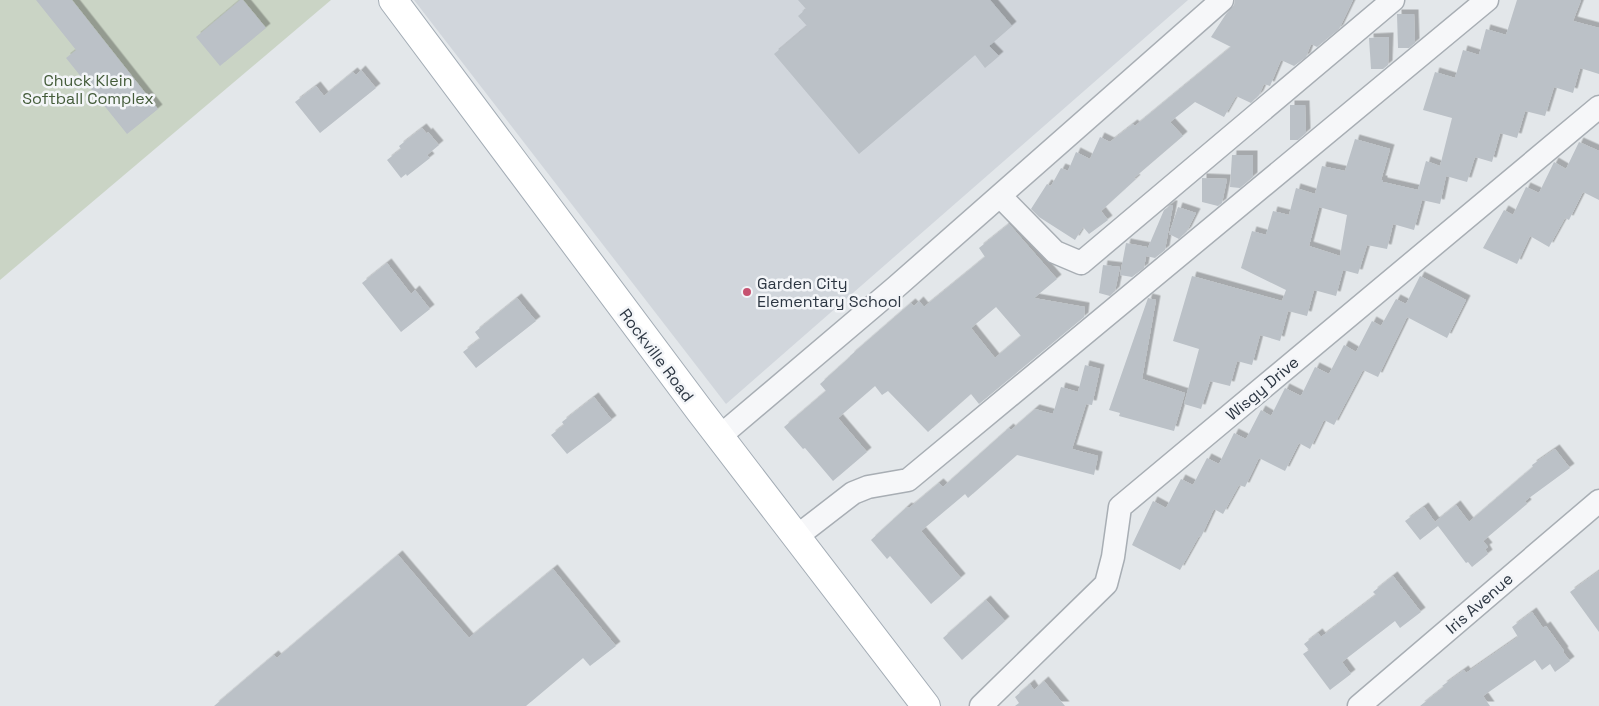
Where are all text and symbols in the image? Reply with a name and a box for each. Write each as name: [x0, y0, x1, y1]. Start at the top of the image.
park label: Chuck Klein Softball Complex: [22, 70, 154, 109]
place label: Garden City Elementary School: [757, 273, 902, 312]
marker: Garden City Elementary School: [741, 286, 753, 298]
street label: Rockville Road: [615, 304, 699, 406]
street label: Wisgy Drive: [1222, 352, 1303, 425]
street label: Iris Avenue: [1441, 568, 1517, 638]

